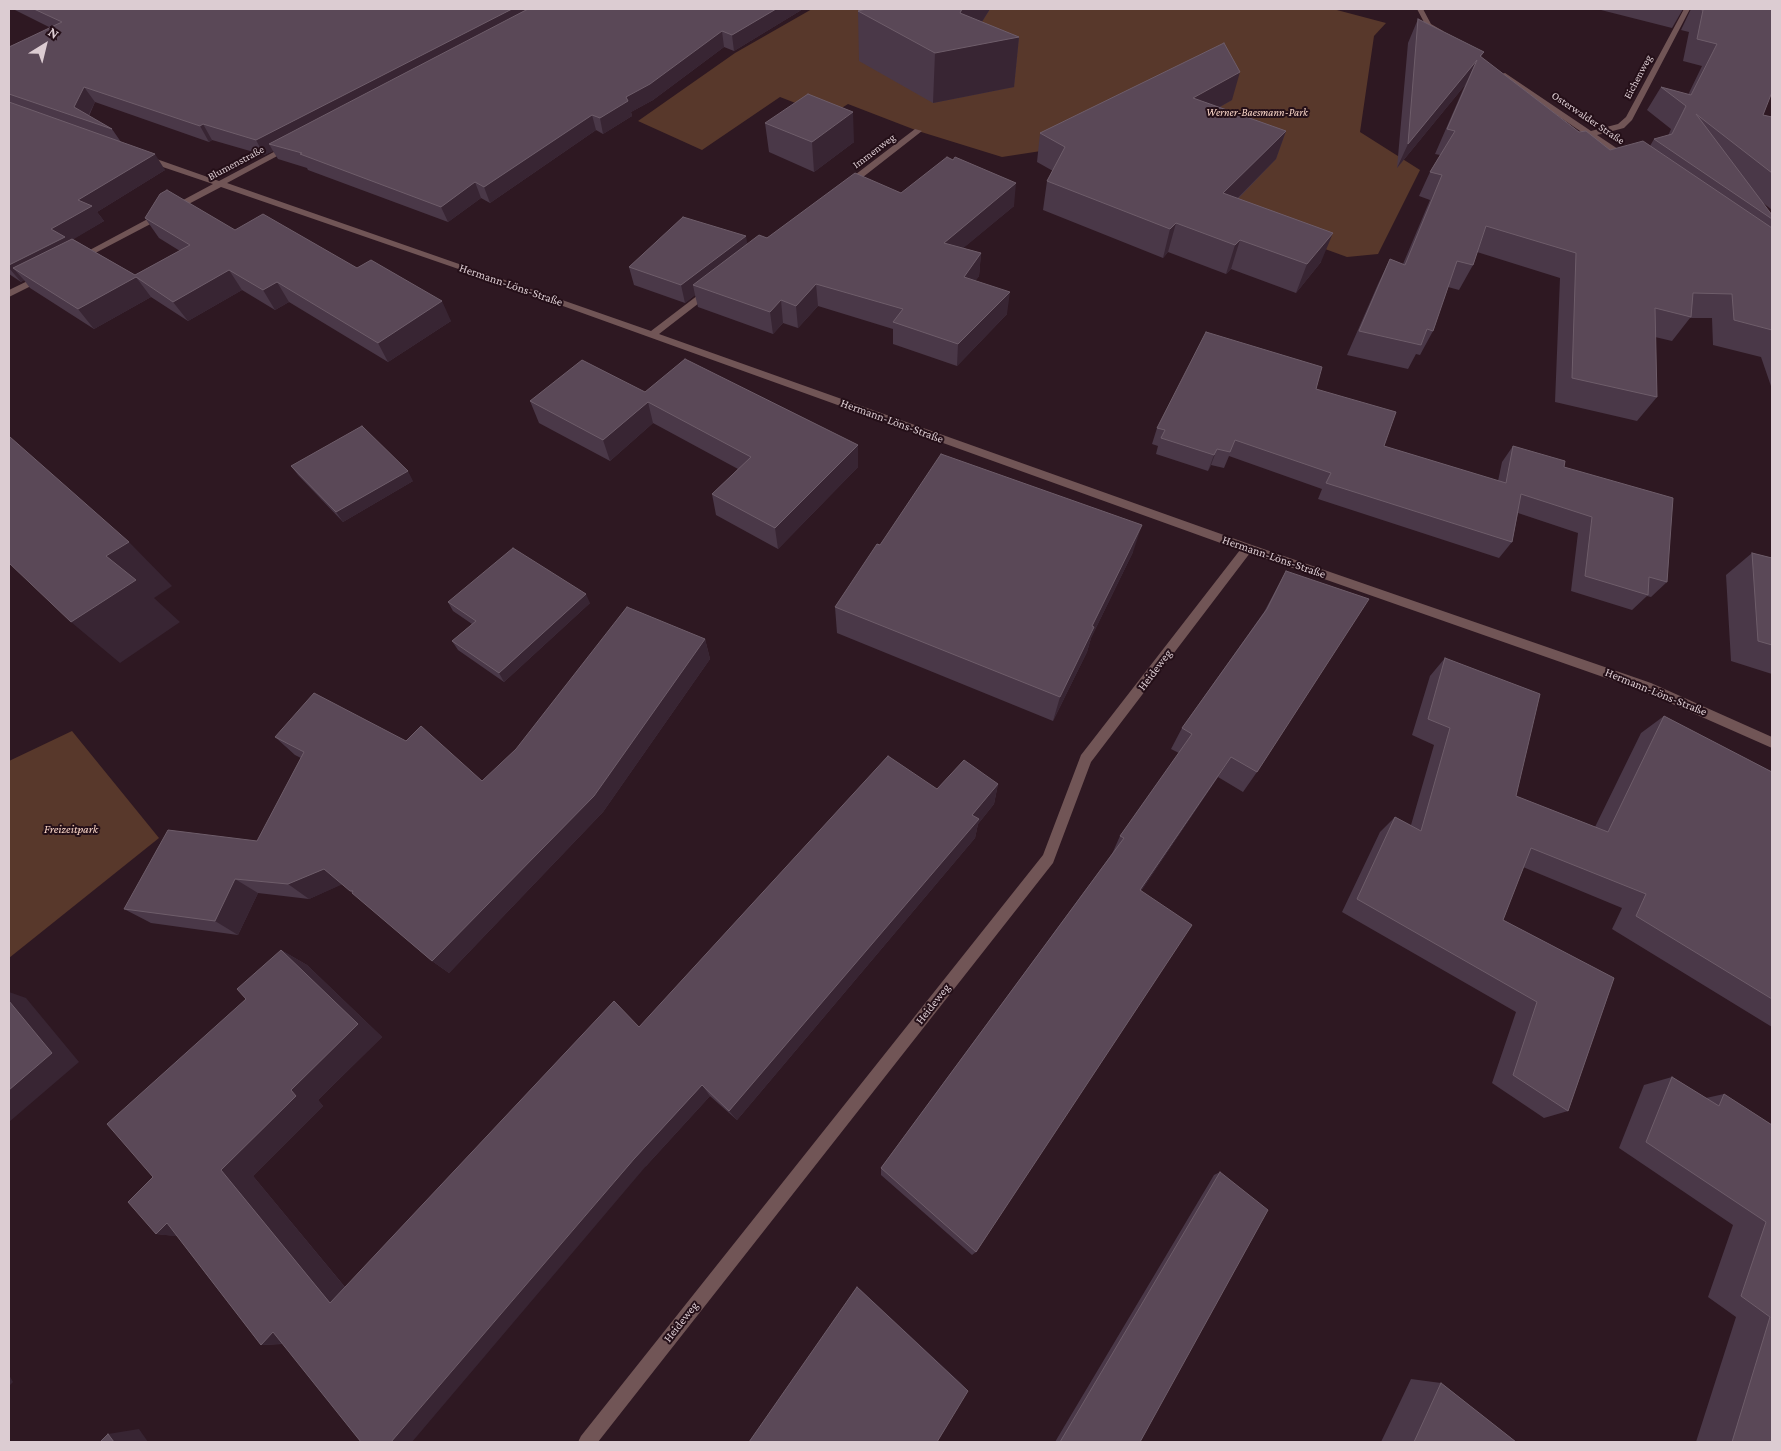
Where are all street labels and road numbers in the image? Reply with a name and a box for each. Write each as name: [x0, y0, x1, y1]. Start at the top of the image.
street label: Eichenweg: [1621, 53, 1655, 101]
street label: Osterwalder Straße: [1549, 89, 1627, 147]
street label: Immenweg: [850, 131, 898, 171]
street label: Blumenstraße: [206, 143, 266, 183]
street label: Hermann-Löns-Straße: [457, 261, 565, 309]
street label: Hermann-Löns-Straße: [839, 396, 945, 446]
street label: Hermann-Löns-Straße: [1220, 533, 1328, 581]
street label: Heideweg: [1135, 647, 1175, 693]
street label: Hermann-Löns-Straße: [1603, 665, 1709, 719]
street label: Heideweg: [913, 981, 953, 1027]
street label: Heideweg: [661, 1299, 701, 1345]

